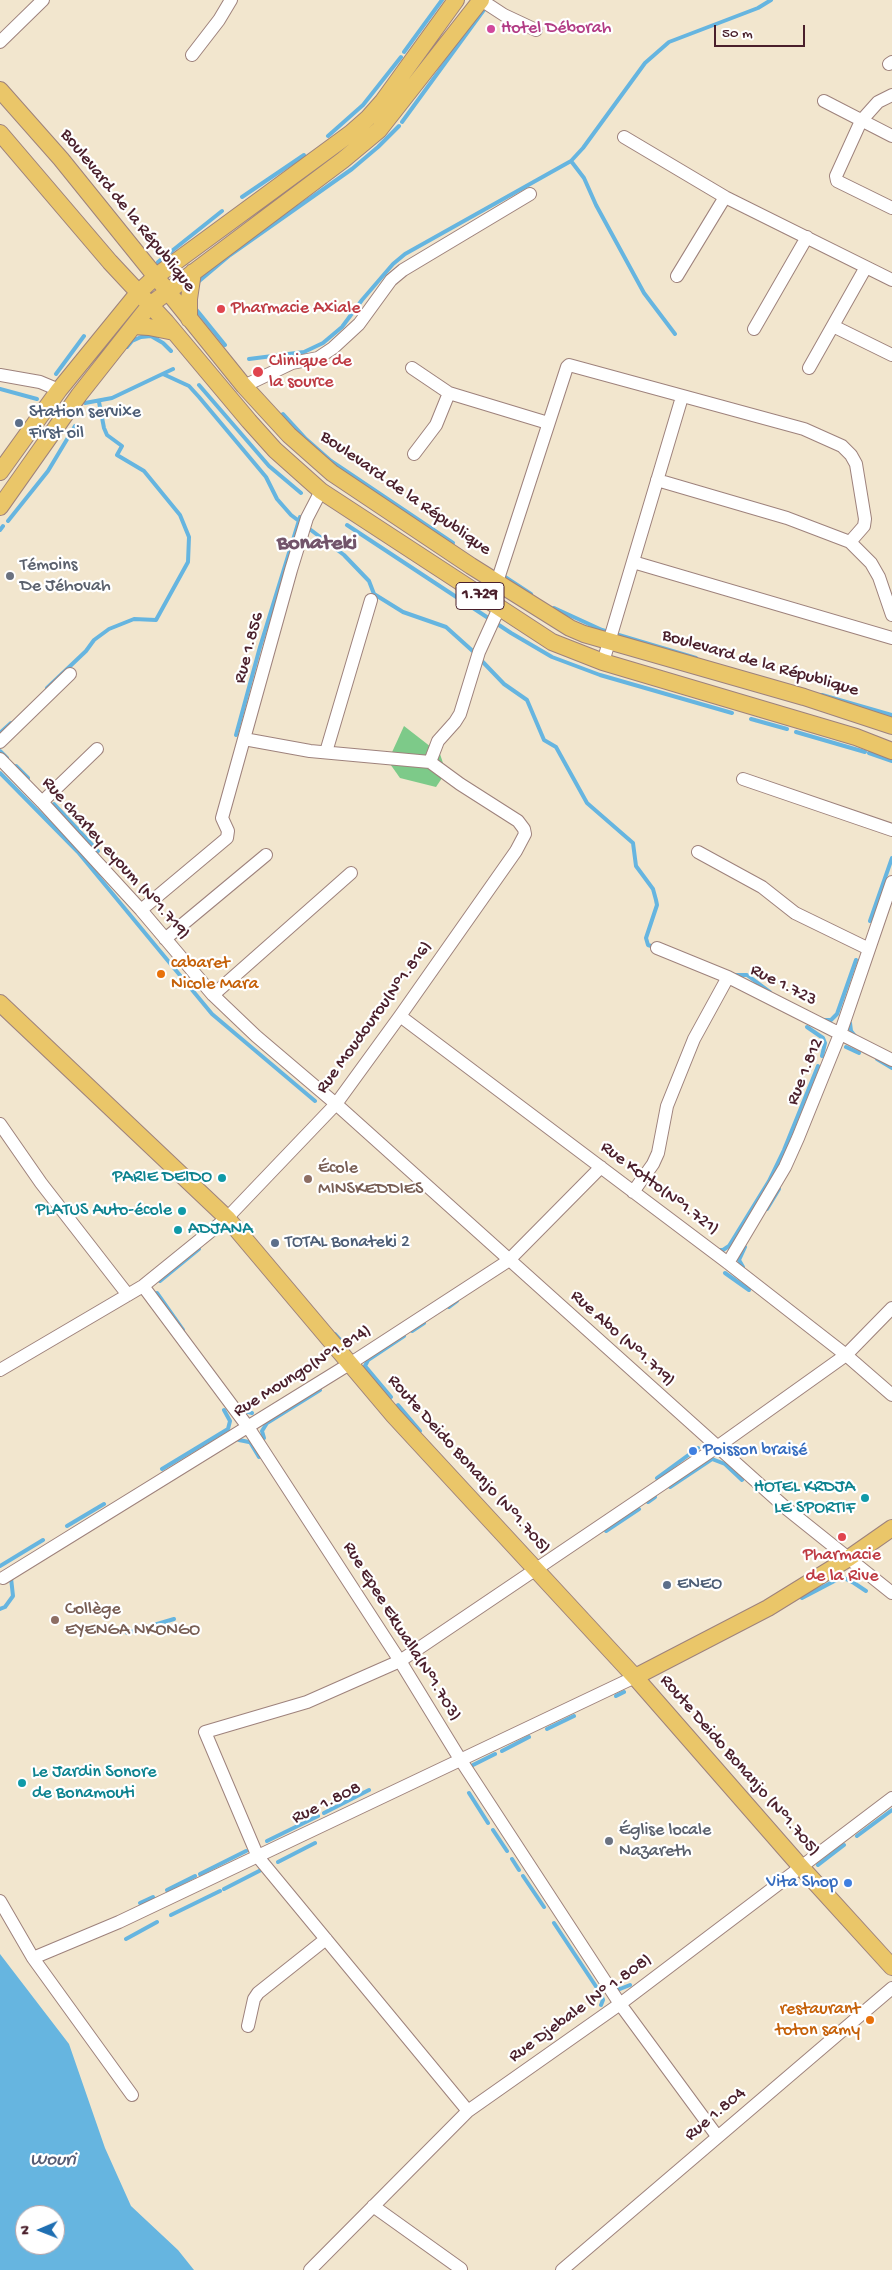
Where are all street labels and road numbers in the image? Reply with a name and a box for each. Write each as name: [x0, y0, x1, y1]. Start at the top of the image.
street label: Boulevard de la République: [55, 125, 199, 297]
street label: Boulevard de la République: [315, 427, 495, 561]
road number: 1.729: [456, 582, 504, 610]
street label: Rue 1.856: [230, 610, 270, 686]
street label: Boulevard de la République: [659, 626, 861, 702]
street label: Rue charley eyoum (N°1.719): [36, 773, 194, 945]
street label: Rue Moudourou(N°1.816): [312, 937, 438, 1099]
street label: Rue 1.723: [746, 960, 820, 1012]
street label: Rue 1.812: [783, 1035, 829, 1109]
street label: Rue Kotto(N°1.721): [595, 1137, 723, 1241]
street label: Rue Abo (N°1.719): [565, 1286, 679, 1392]
street label: Rue Moungo(N°1.814): [230, 1321, 376, 1423]
street label: Route Deido Bonanjo (N°1.705): [382, 1371, 554, 1559]
street label: Rue Epee Ekwalla(N°1.703): [337, 1538, 465, 1726]
street label: Route Deido Bonanjo (N°1.705): [654, 1671, 824, 1861]
street label: Rue 1.808: [289, 1778, 365, 1830]
street label: Rue Djebale (N° 1.808): [505, 1950, 657, 2068]
street label: Rue 1.804: [681, 2083, 751, 2147]

